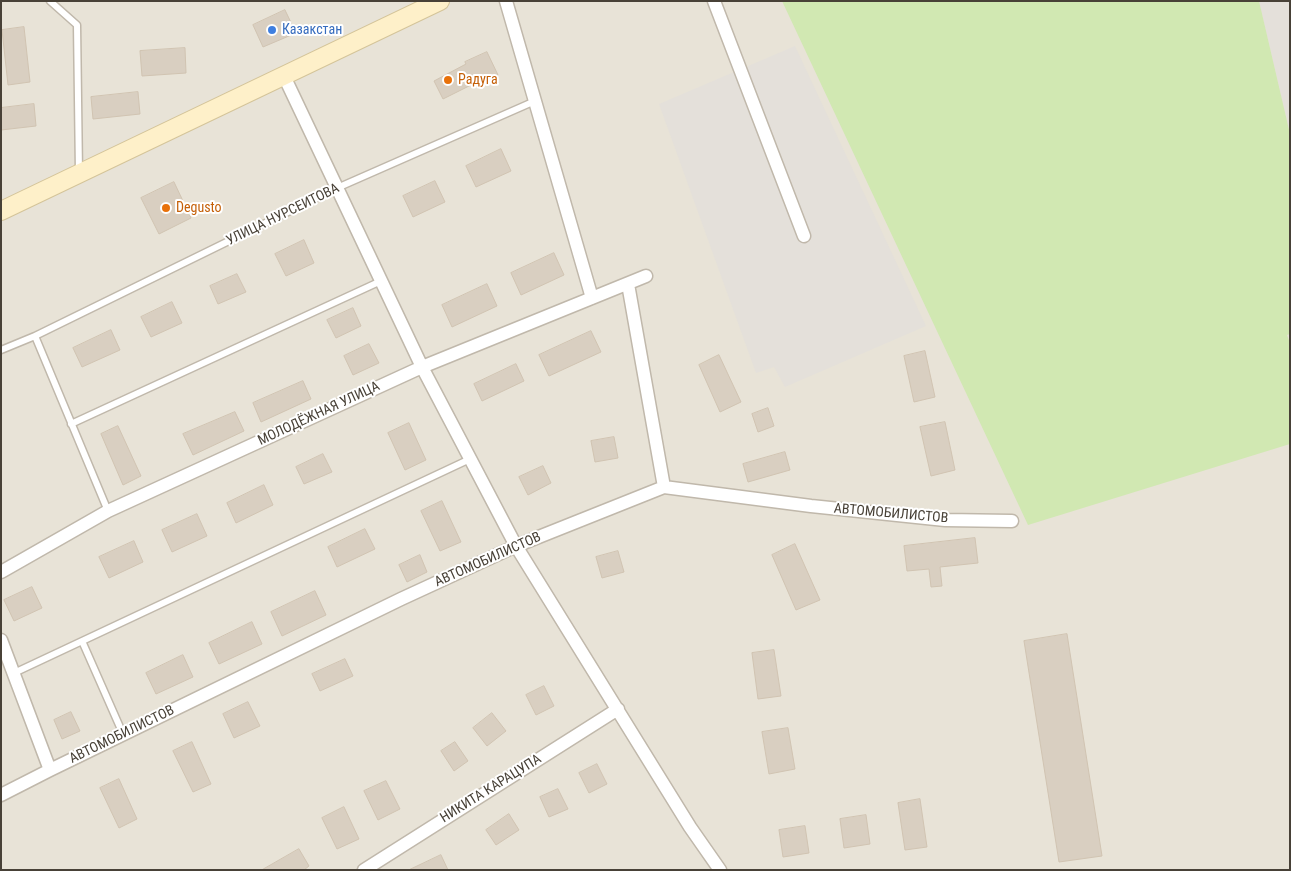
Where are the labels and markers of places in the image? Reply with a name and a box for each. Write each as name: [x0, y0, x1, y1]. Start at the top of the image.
place label: Казакстан: [282, 22, 342, 38]
marker: Казакстан: [266, 24, 278, 36]
place label: Радуга: [458, 72, 498, 88]
marker: Радуга: [442, 74, 454, 86]
place label: Degusto: [176, 200, 222, 216]
marker: Degusto: [160, 202, 172, 214]

